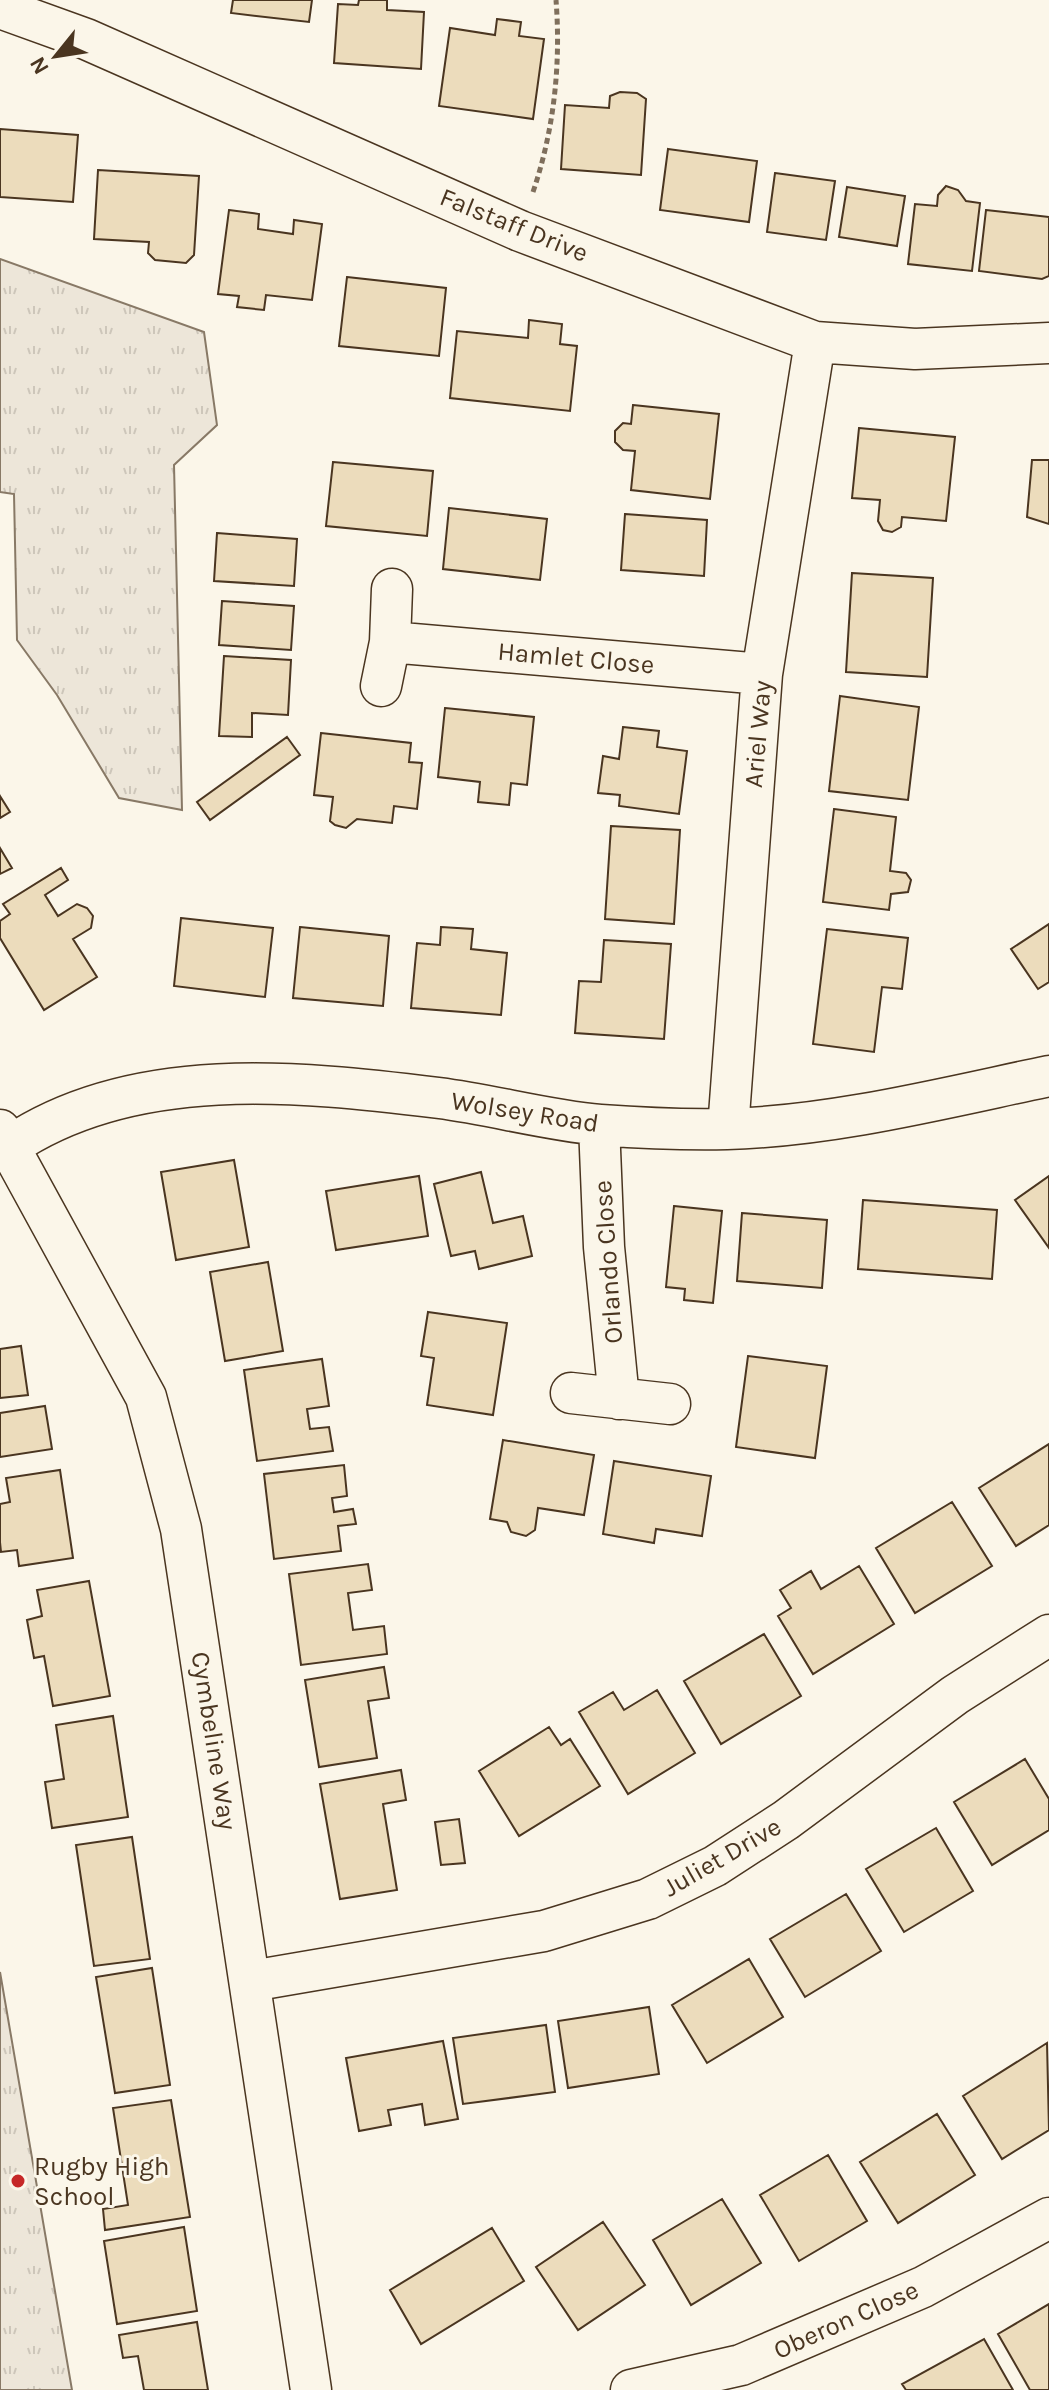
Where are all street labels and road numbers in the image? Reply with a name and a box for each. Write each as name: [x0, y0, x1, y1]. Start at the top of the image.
street label: Falstaff Drive: [435, 181, 593, 269]
street label: Hamlet Close: [496, 636, 656, 680]
street label: Ariel Way: [738, 679, 778, 789]
street label: Wolsey Road: [449, 1085, 601, 1139]
street label: Orlando Close: [587, 1179, 629, 1345]
street label: Cymbeline Way: [185, 1650, 243, 1832]
street label: Juliet Drive: [657, 1811, 787, 1903]
street label: Oberon Close: [769, 2274, 923, 2366]

